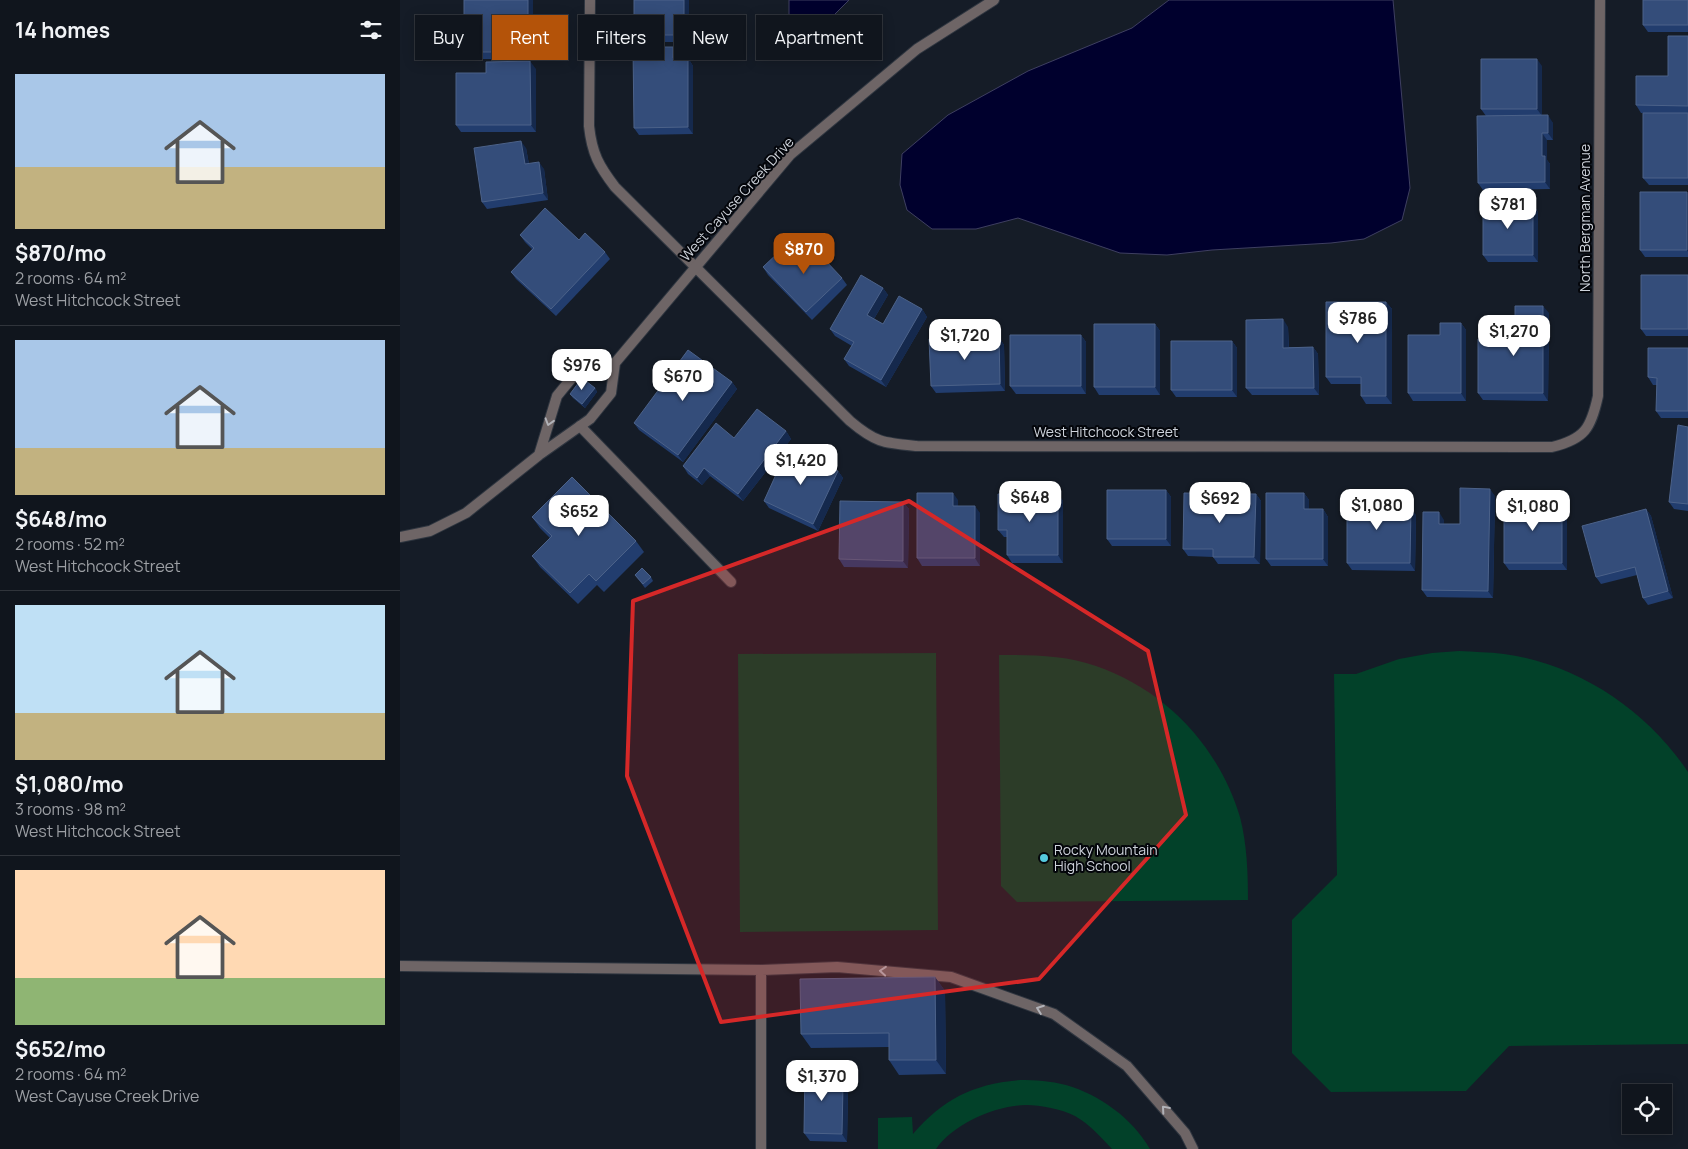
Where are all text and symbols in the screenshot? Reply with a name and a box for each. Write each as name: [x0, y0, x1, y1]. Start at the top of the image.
chip: Buy: [415, 15, 482, 60]
chip: Rent: [492, 15, 568, 60]
chip: Filters: [578, 15, 664, 60]
chip: New: [674, 15, 746, 60]
chip: Apartment: [756, 15, 882, 60]
text: 14 homes: [15, 16, 110, 44]
icon: filters: [357, 16, 385, 44]
icon: home: [155, 107, 245, 197]
street label: West Cayuse Creek Drive: [676, 132, 798, 265]
street label: North Bergman Avenue: [1575, 144, 1594, 292]
pin: $781: [1478, 188, 1538, 230]
text: $781: [1490, 193, 1526, 215]
pin: $870: [774, 232, 834, 275]
text: $870: [785, 238, 823, 260]
text: $870/mo: [15, 239, 106, 267]
text: 2 rooms · 64 m²: [15, 267, 126, 289]
text: West Hitchcock Street: [15, 289, 181, 311]
pin: $786: [1328, 302, 1388, 344]
text: $786: [1339, 307, 1377, 329]
pin: $1,270: [1473, 314, 1555, 357]
pin: $1,720: [924, 318, 1006, 361]
text: $1,270: [1489, 320, 1539, 342]
text: $1,720: [940, 324, 990, 346]
pin: $976: [552, 348, 612, 391]
text: $976: [563, 354, 601, 376]
pin: $670: [653, 360, 713, 402]
text: $670: [663, 365, 703, 387]
icon: home: [155, 372, 245, 462]
one-way arrow: [545, 417, 555, 425]
street label: West Hitchcock Street: [1034, 422, 1179, 441]
pin: $1,420: [760, 444, 842, 486]
text: $1,420: [775, 449, 827, 471]
pin: $648: [1000, 480, 1060, 523]
pin: $692: [1190, 482, 1250, 524]
text: $648: [1010, 486, 1050, 508]
text: $692: [1200, 487, 1240, 509]
pin: $1,080: [1336, 488, 1418, 531]
pin: $1,080: [1492, 490, 1574, 532]
pin: $652: [549, 494, 609, 537]
text: $1,080: [1351, 494, 1403, 516]
text: $1,080: [1507, 495, 1559, 517]
text: $652: [560, 500, 598, 522]
text: $648/mo: [15, 505, 107, 533]
text: 2 rooms · 52 m²: [15, 533, 125, 555]
text: West Hitchcock Street: [15, 555, 181, 577]
icon: home: [155, 637, 245, 727]
text: $1,080/mo: [15, 770, 124, 798]
text: 3 rooms · 98 m²: [15, 798, 126, 820]
text: West Hitchcock Street: [15, 820, 181, 842]
place label: Rocky Mountain High School: [1054, 840, 1158, 875]
marker: Rocky Mountain High School: [1038, 852, 1050, 864]
icon: home: [155, 902, 245, 992]
one-way arrow: [879, 965, 887, 976]
one-way arrow: [1036, 1005, 1044, 1015]
text: $652/mo: [15, 1035, 106, 1063]
pin: $1,370: [781, 1060, 863, 1102]
text: 2 rooms · 64 m²: [15, 1063, 126, 1085]
text: $1,370: [797, 1065, 847, 1087]
map controls: [1622, 1084, 1672, 1134]
button: locate: [1622, 1084, 1672, 1134]
text: West Cayuse Creek Drive: [15, 1085, 199, 1107]
one-way arrow: [1162, 1106, 1171, 1115]

